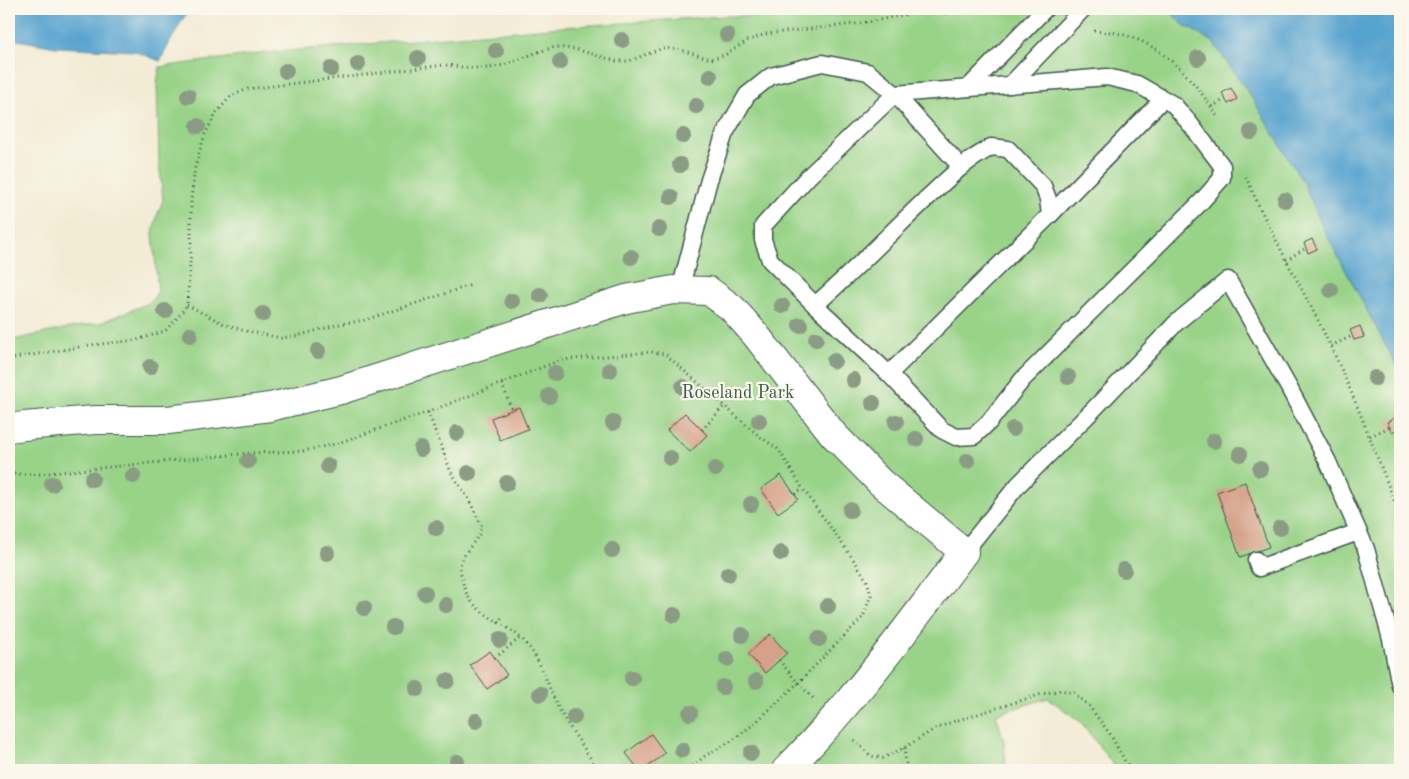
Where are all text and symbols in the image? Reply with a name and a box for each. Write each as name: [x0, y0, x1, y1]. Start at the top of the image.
park label: Roseland Park: [682, 384, 794, 402]

